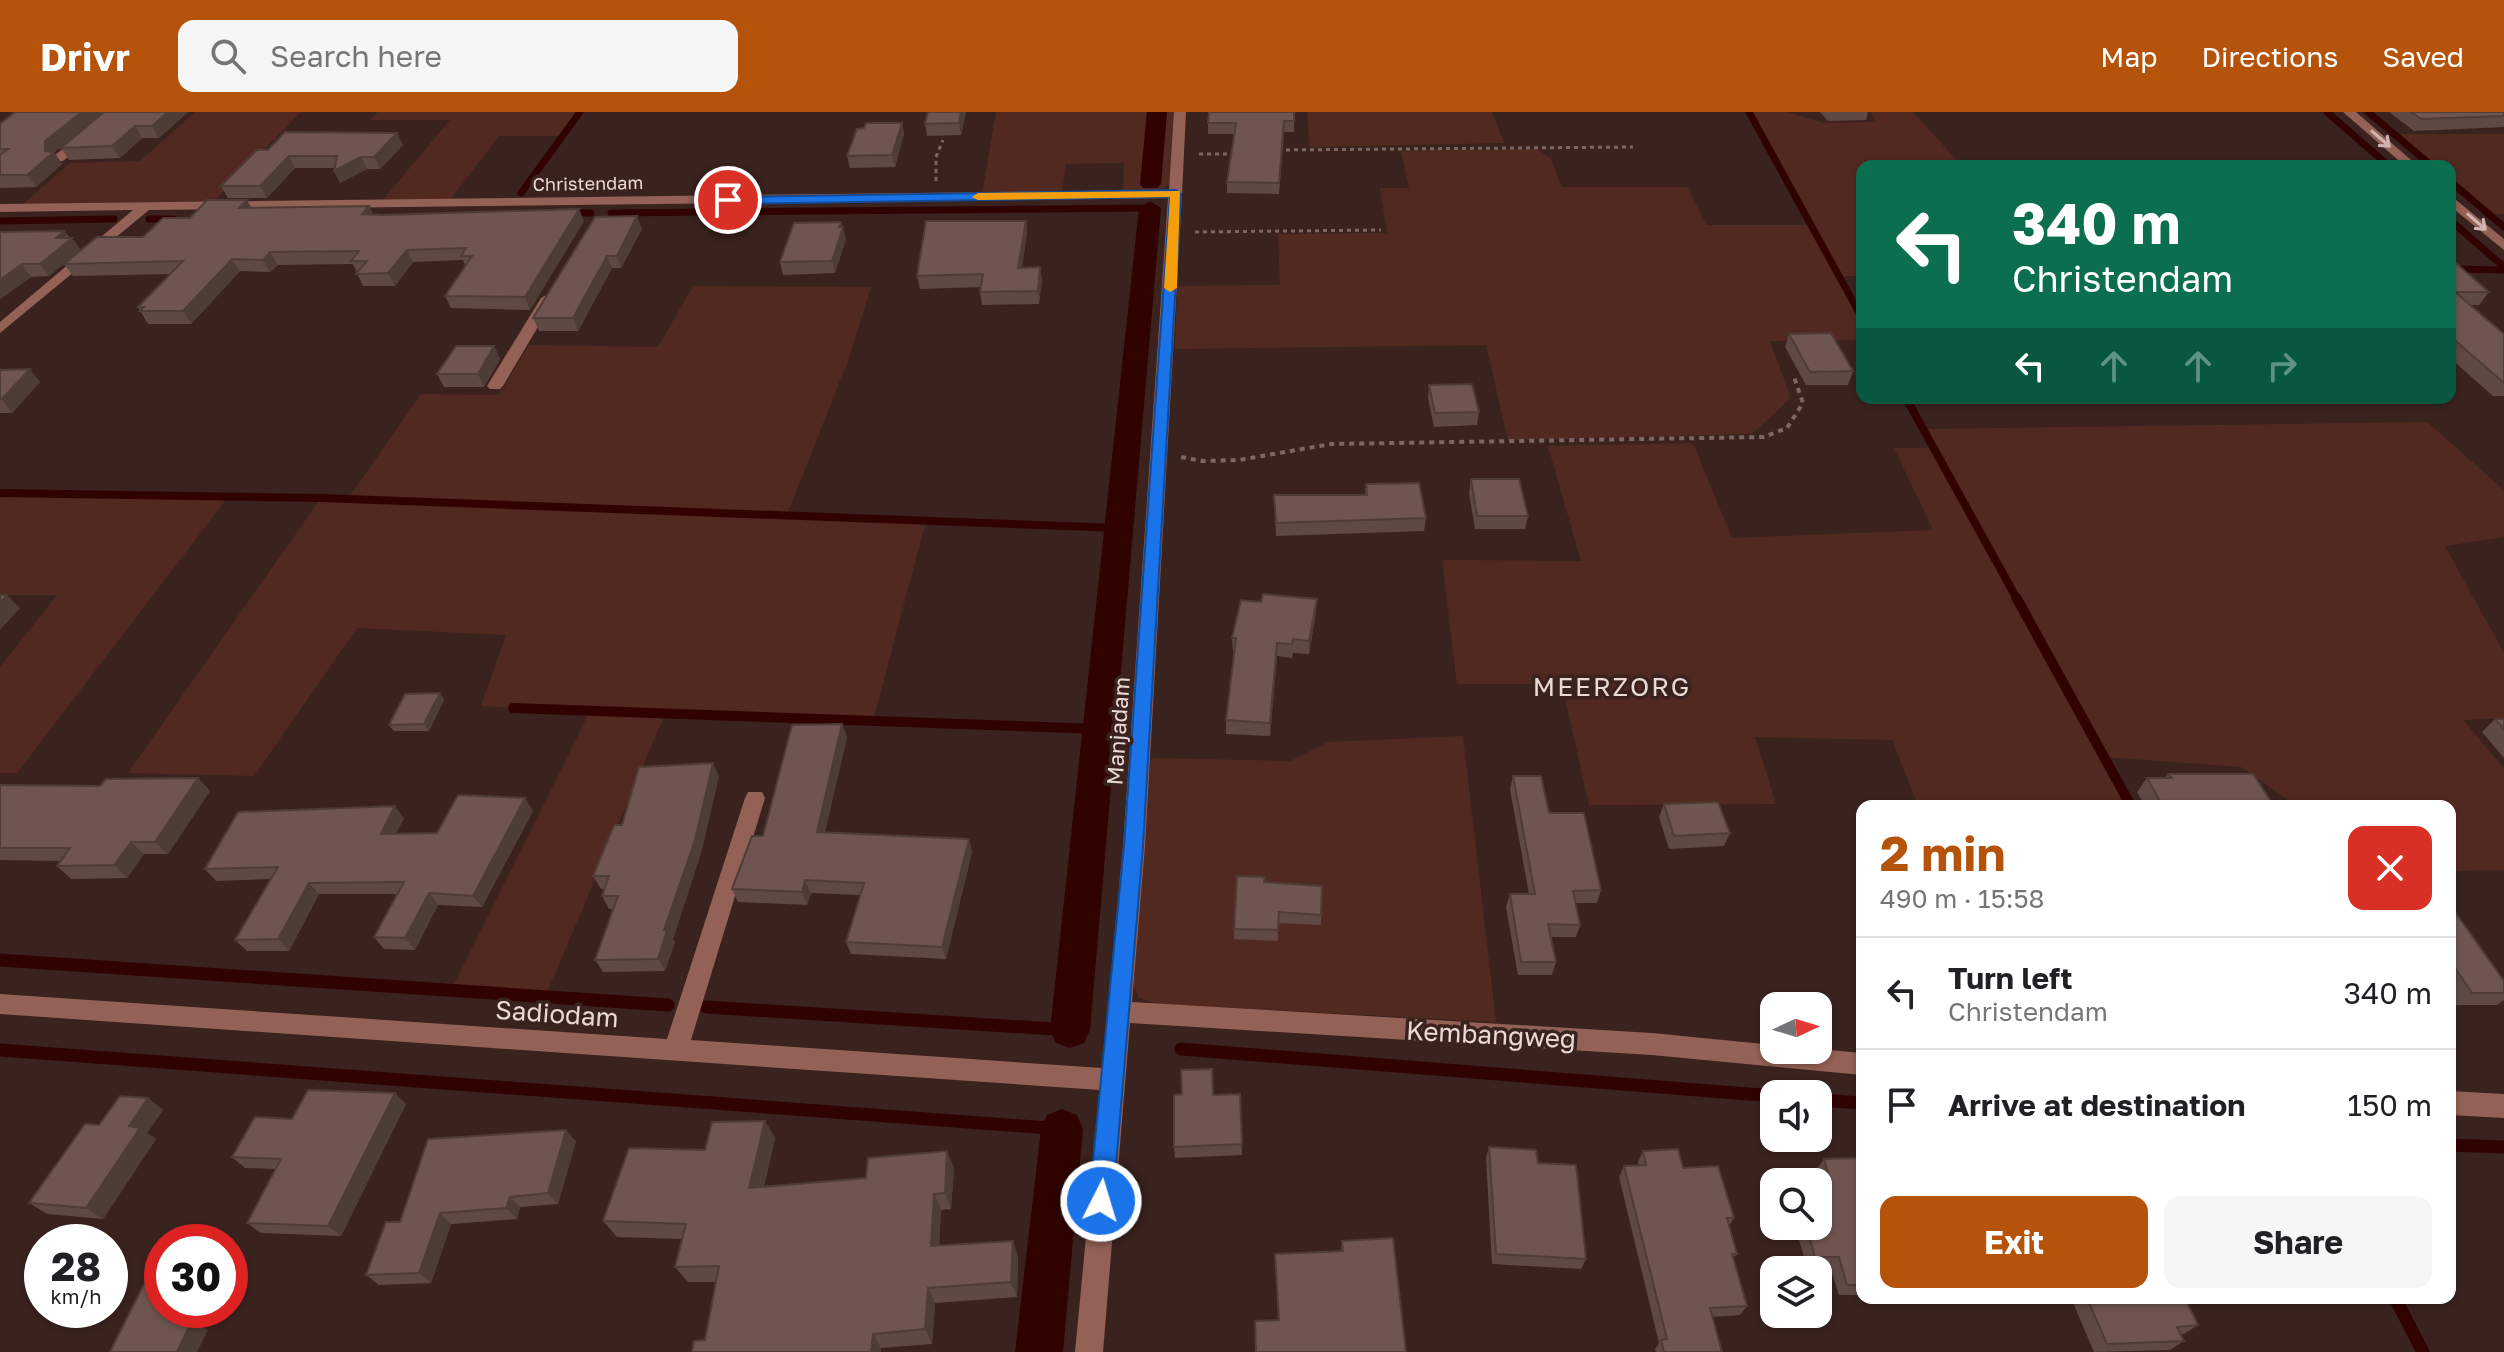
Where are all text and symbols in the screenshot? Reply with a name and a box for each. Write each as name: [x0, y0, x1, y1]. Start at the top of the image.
search box: [178, 20, 738, 92]
text: Drivr: [40, 34, 130, 79]
icon: search: [206, 34, 250, 78]
text: Search here: [270, 38, 442, 74]
text: Map: [2100, 40, 2157, 73]
text: Directions: [2201, 40, 2338, 73]
text: Saved: [2382, 40, 2464, 73]
one-way arrow: [2370, 130, 2390, 148]
pin: [694, 166, 762, 234]
street label: Christendam: [533, 171, 643, 195]
icon: arrive: [706, 178, 750, 222]
text: 340 m: [2012, 189, 2181, 256]
icon: left: [1880, 192, 1984, 296]
one-way arrow: [2466, 213, 2487, 231]
text: Christendam: [2012, 257, 2233, 300]
icon: left: [2008, 344, 2052, 388]
icon: ahead: [2092, 344, 2136, 388]
icon: ahead: [2176, 344, 2220, 388]
icon: right: [2260, 344, 2304, 388]
district label: MEERZORG: [1533, 671, 1691, 702]
street label: Manjadam: [1100, 676, 1135, 786]
text: 2 min: [1880, 824, 2005, 882]
button: close: [2348, 826, 2432, 910]
text: 490 m · 15:58: [1880, 883, 2044, 914]
text: Turn left: [1948, 960, 2073, 996]
icon: left: [1880, 971, 1924, 1015]
text: 340 m: [2344, 975, 2432, 1011]
north arrow: [1760, 992, 1832, 1064]
map controls: [1760, 992, 1832, 1328]
street label: Sadiodam: [494, 994, 620, 1033]
text: Christendam: [1948, 996, 2108, 1027]
street label: Kembangweg: [1405, 1015, 1577, 1054]
button: sound: [1760, 1080, 1832, 1152]
icon: arrive: [1880, 1083, 1924, 1127]
text: Arrive at destination: [1948, 1087, 2245, 1123]
text: 150 m: [2347, 1087, 2432, 1123]
position arrow: [1059, 1159, 1143, 1243]
button: search: [1760, 1168, 1832, 1240]
button: Exit: [1880, 1196, 2148, 1288]
button: Share: [2164, 1196, 2432, 1288]
speed limit sign: 30: [144, 1224, 248, 1328]
text: 28: [51, 1242, 101, 1290]
button: layers: [1760, 1256, 1832, 1328]
text: km/h: [51, 1284, 101, 1308]

